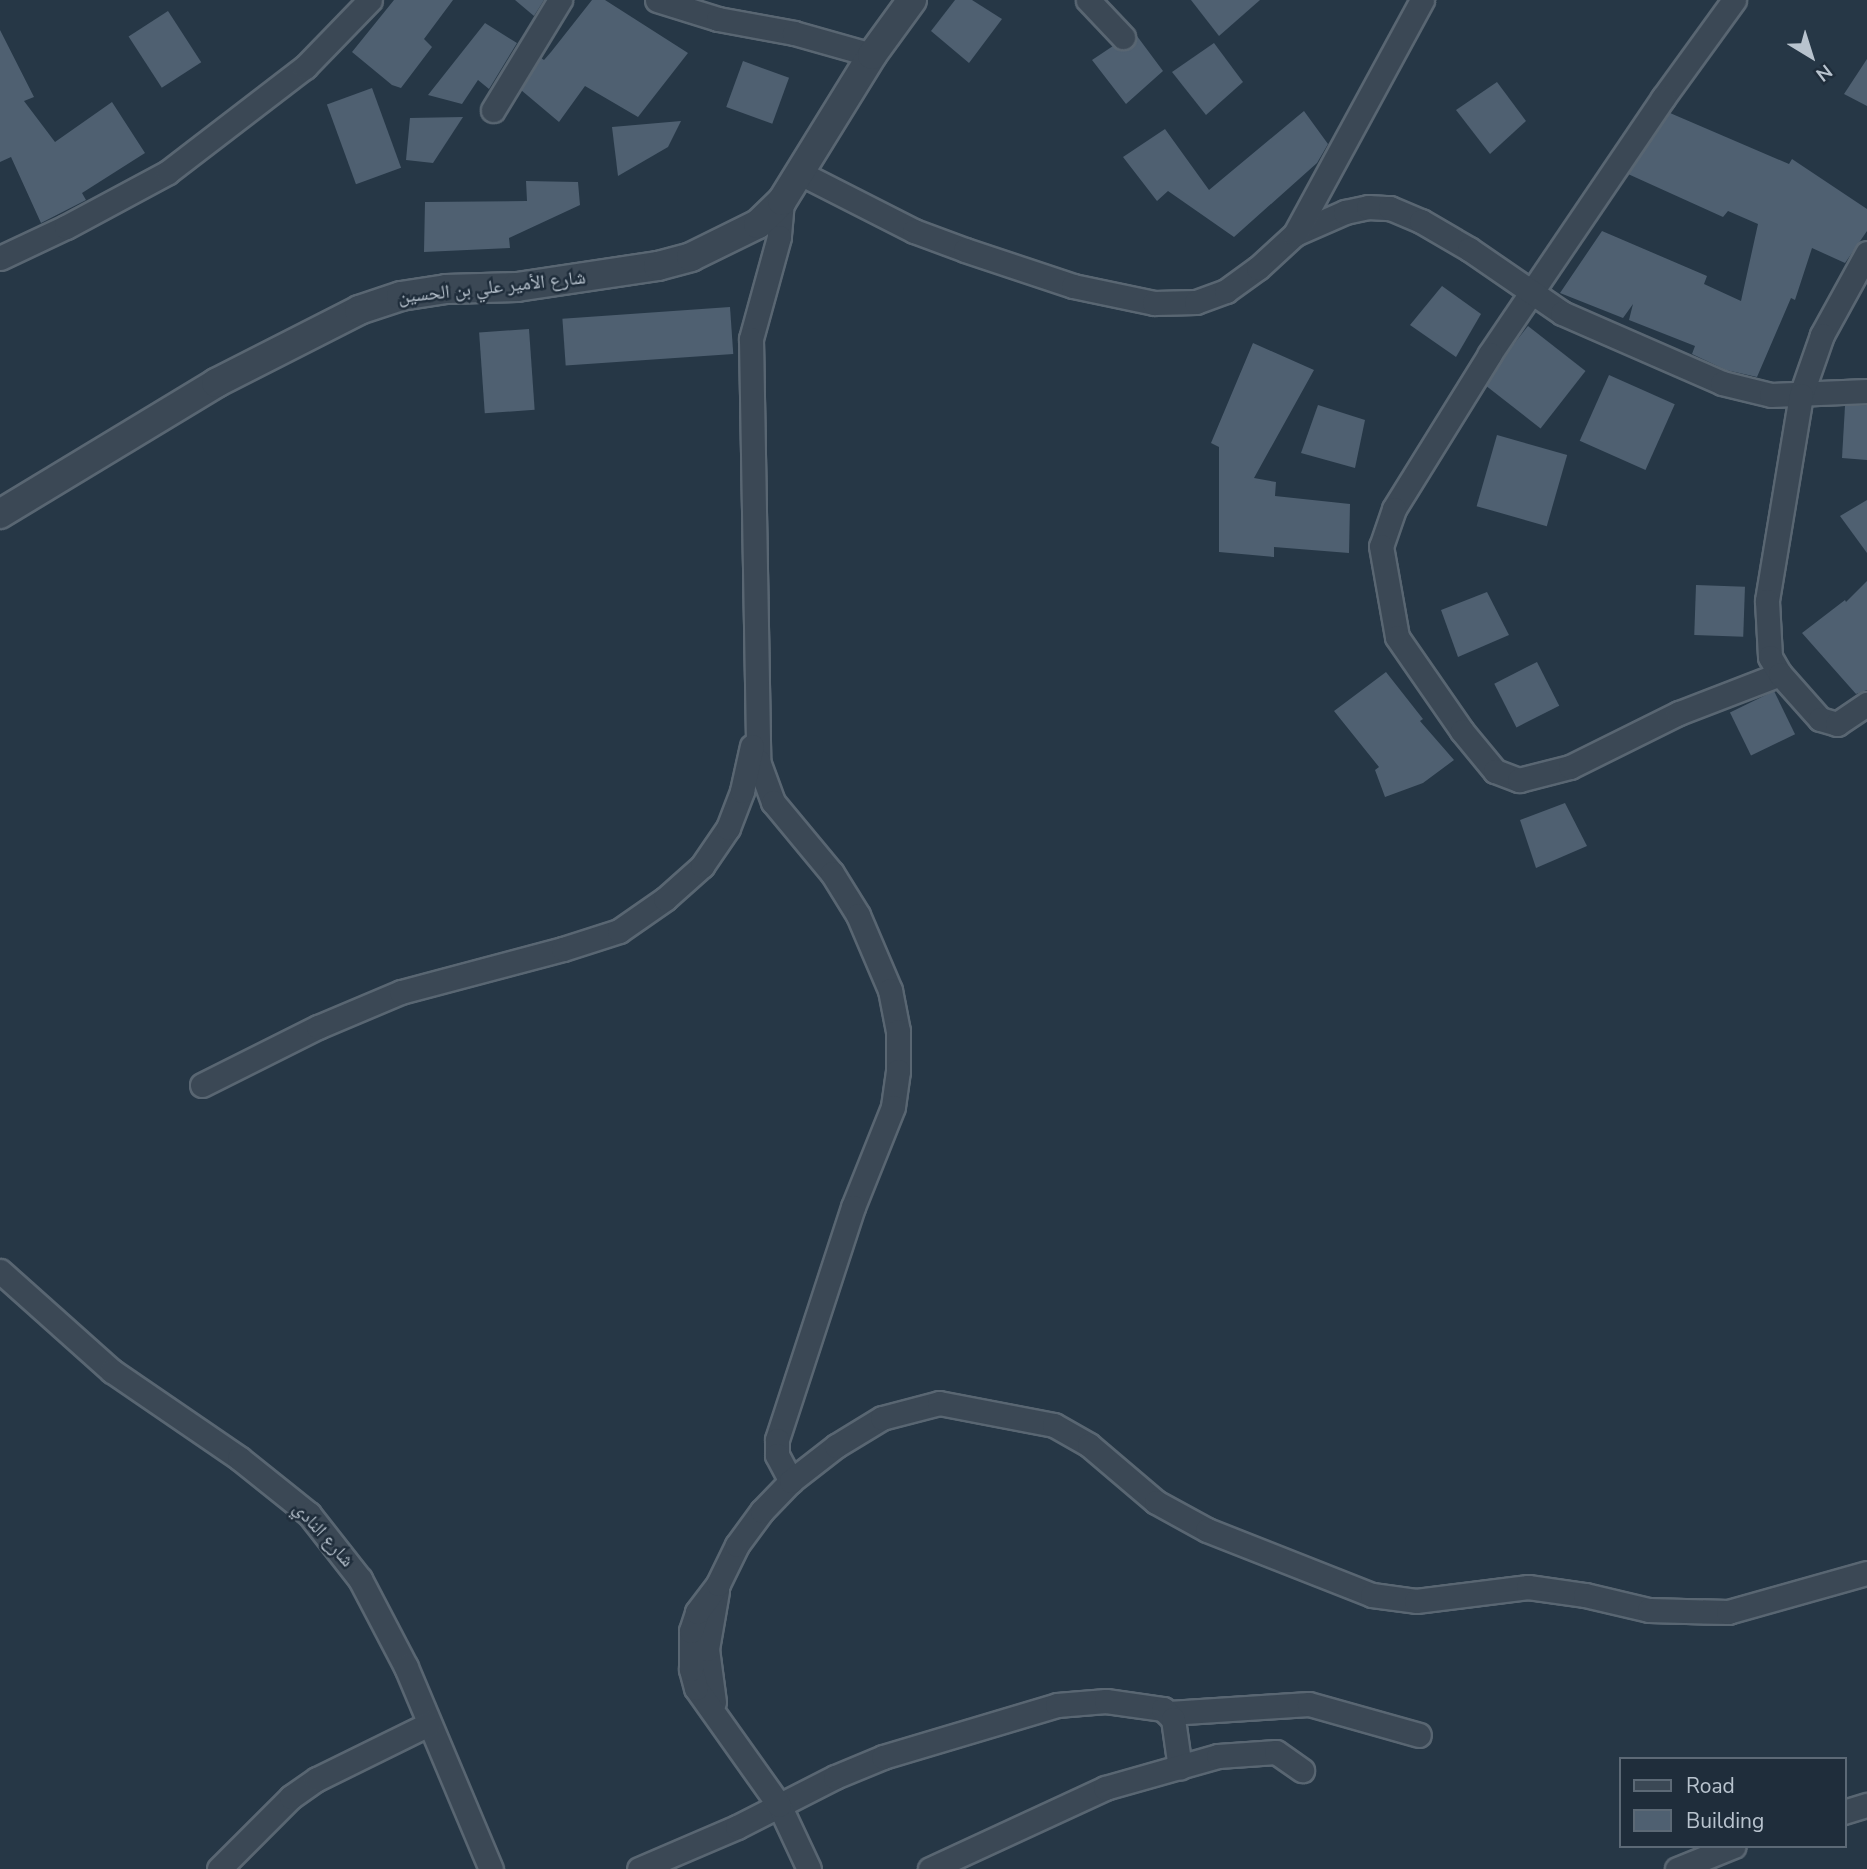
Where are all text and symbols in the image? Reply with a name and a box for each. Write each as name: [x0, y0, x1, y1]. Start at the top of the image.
north arrow: [1776, 21, 1846, 91]
text: N: [1810, 58, 1838, 87]
street label: شارع الأمير علي بن الحسين: [397, 267, 587, 309]
street label: شارع النادي: [288, 1498, 358, 1572]
legend: [1618, 1757, 1846, 1848]
text: Road: [1686, 1772, 1735, 1800]
text: Building: [1686, 1807, 1764, 1835]

